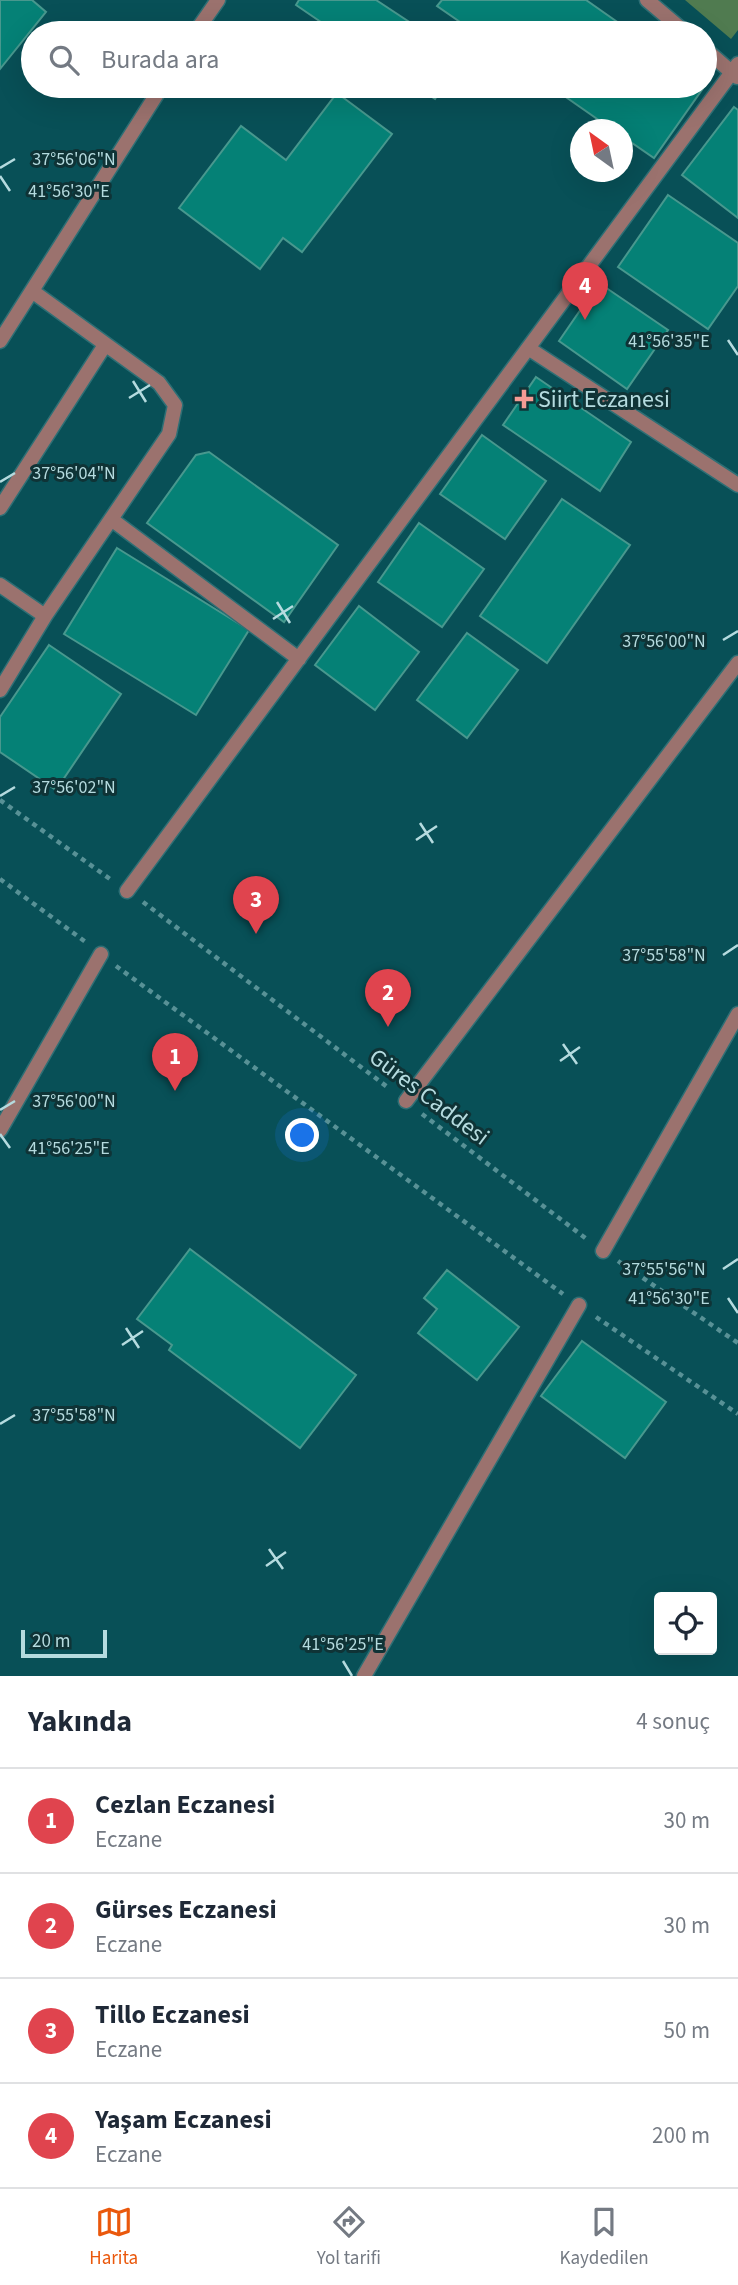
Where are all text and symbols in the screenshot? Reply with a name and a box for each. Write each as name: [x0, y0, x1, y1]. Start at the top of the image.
search box: [21, 21, 717, 98]
icon: search: [45, 41, 83, 79]
text: Burada ara: [101, 41, 219, 78]
north arrow: [570, 119, 633, 182]
text: 37°56'06"N: [32, 147, 116, 172]
text: 41°56'30"E: [28, 179, 110, 204]
pin: 4: [562, 262, 608, 320]
text: 41°56'35"E: [628, 329, 710, 354]
place label: Siirt Eczanesi: [538, 382, 670, 417]
marker: Siirt Eczanesi: [516, 391, 532, 407]
text: 37°56'04"N: [32, 461, 116, 486]
text: 37°56'00"N: [622, 629, 706, 654]
text: 37°56'02"N: [32, 775, 116, 800]
pin: 3: [233, 876, 279, 934]
text: 37°55'58"N: [622, 943, 706, 968]
pin: 2: [365, 969, 411, 1027]
pin: 1: [152, 1033, 198, 1091]
street label: Güres Caddesi: [361, 1040, 497, 1154]
text: 37°56'00"N: [32, 1089, 116, 1114]
your location: [285, 1118, 319, 1152]
text: 41°56'25"E: [28, 1136, 110, 1161]
text: 37°55'56"N: [622, 1257, 706, 1282]
text: 41°56'30"E: [628, 1286, 710, 1311]
text: 37°55'58"N: [32, 1403, 116, 1428]
map controls: [654, 1592, 717, 1655]
button: locate: [654, 1592, 717, 1655]
scale bar: [21, 1627, 107, 1659]
text: 20 m: [32, 1628, 70, 1655]
text: 41°56'25"E: [302, 1632, 384, 1657]
text: Yakında: [28, 1700, 132, 1743]
text: 4 sonuç: [636, 1705, 710, 1738]
text: Cezlan Eczanesi: [95, 1786, 275, 1823]
text: 1: [45, 1804, 57, 1837]
text: 30 m: [663, 1804, 710, 1837]
text: Eczane: [95, 1823, 162, 1856]
text: Gürses Eczanesi: [95, 1891, 277, 1928]
text: 2: [45, 1909, 57, 1942]
text: 30 m: [663, 1909, 710, 1942]
text: Eczane: [95, 1928, 162, 1961]
text: Tillo Eczanesi: [95, 1996, 250, 2033]
text: 3: [45, 2014, 57, 2047]
text: 50 m: [663, 2014, 710, 2047]
text: Eczane: [95, 2033, 162, 2066]
text: Yaşam Eczanesi: [95, 2101, 272, 2138]
text: 4: [45, 2119, 57, 2152]
text: 200 m: [652, 2119, 710, 2152]
text: Eczane: [95, 2138, 162, 2171]
tab: Harita: [89, 2203, 138, 2272]
tab: Yol tarifi: [317, 2203, 381, 2272]
tab: Kaydedilen: [559, 2203, 649, 2272]

